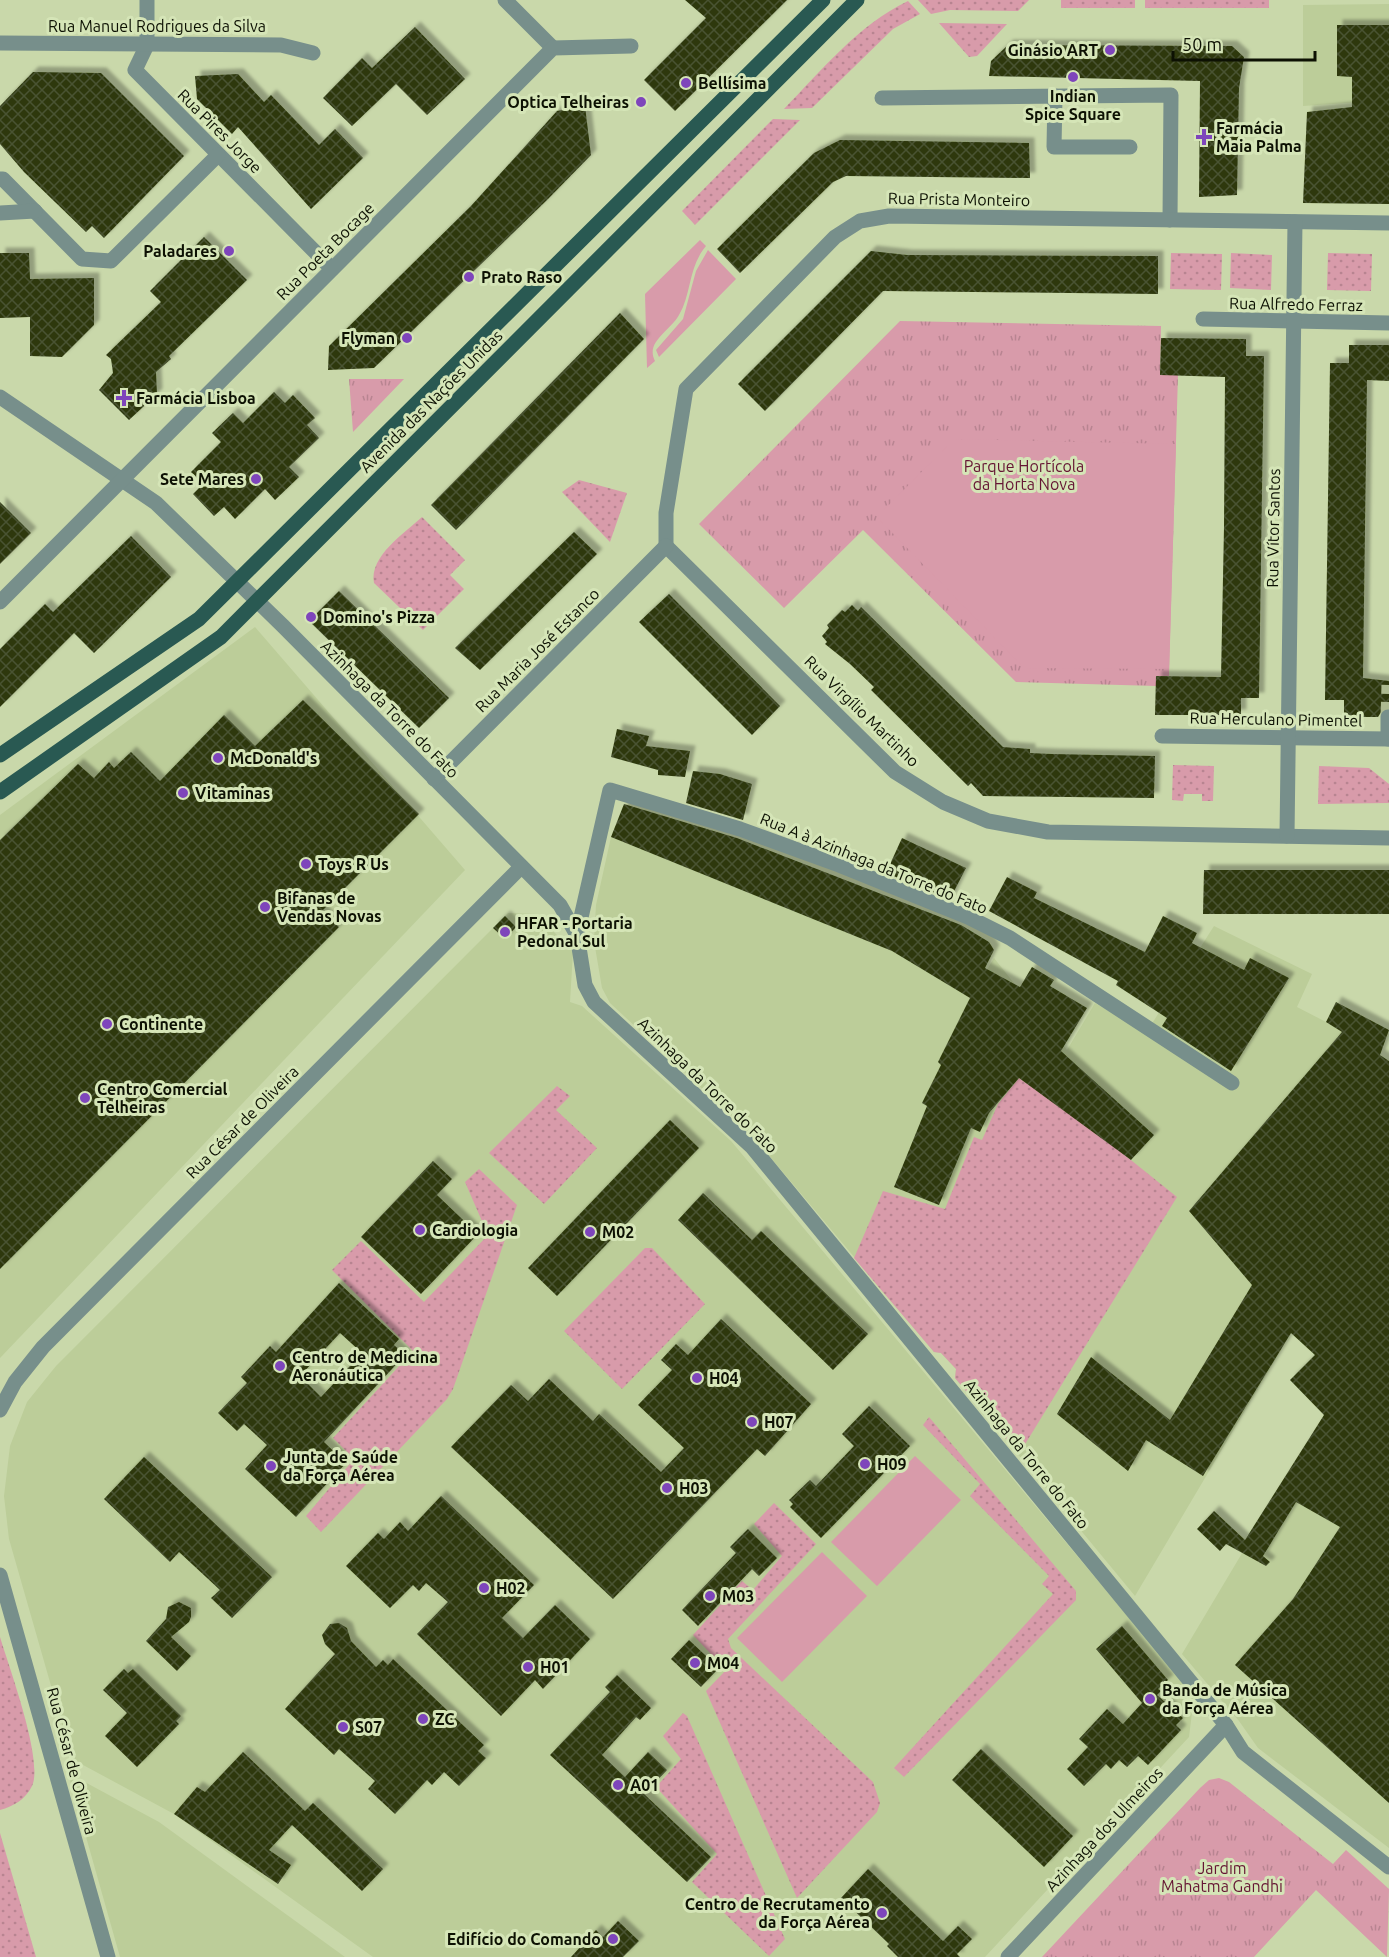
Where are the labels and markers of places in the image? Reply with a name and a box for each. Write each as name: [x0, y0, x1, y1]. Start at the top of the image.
place label: Ginásio ART: [1008, 41, 1098, 59]
marker: Ginásio ART: [1103, 43, 1117, 57]
marker: Indian Spice Square: [1066, 70, 1080, 84]
place label: Bellísima: [698, 74, 766, 92]
marker: Bellísima: [679, 76, 693, 90]
place label: Indian Spice Square: [1025, 87, 1121, 123]
place label: Optica Telheiras: [507, 93, 629, 111]
marker: Optica Telheiras: [634, 95, 648, 109]
place label: Farmácia Maia Palma: [1216, 119, 1302, 155]
marker: Farmácia Maia Palma: [1197, 130, 1211, 144]
place label: Paladares: [143, 242, 217, 260]
marker: Paladares: [222, 244, 236, 258]
place label: Prato Raso: [481, 268, 562, 286]
marker: Prato Raso: [462, 270, 476, 284]
place label: Flyman: [341, 329, 395, 347]
marker: Flyman: [400, 331, 414, 345]
place label: Farmácia Lisboa: [136, 389, 256, 407]
marker: Farmácia Lisboa: [117, 391, 131, 405]
place label: Sete Mares: [160, 470, 244, 488]
marker: Sete Mares: [249, 472, 263, 486]
place label: Domino's Pizza: [323, 608, 435, 626]
marker: Domino's Pizza: [304, 610, 318, 624]
place label: McDonald's: [230, 749, 317, 767]
marker: McDonald's: [211, 751, 225, 765]
place label: Vitaminas: [195, 784, 270, 802]
marker: Vitaminas: [176, 786, 190, 800]
place label: Toys R Us: [318, 855, 389, 873]
marker: Toys R Us: [299, 857, 313, 871]
place label: Bifanas de Vendas Novas: [277, 889, 382, 925]
marker: Bifanas de Vendas Novas: [258, 900, 272, 914]
place label: HFAR - Portaria Pedonal Sul: [517, 914, 633, 950]
marker: HFAR - Portaria Pedonal Sul: [498, 925, 512, 939]
place label: Continente: [119, 1015, 203, 1033]
marker: Continente: [100, 1017, 114, 1031]
place label: Centro Comercial Telheiras: [97, 1080, 228, 1116]
marker: Centro Comercial Telheiras: [78, 1091, 92, 1105]
place label: Cardiologia: [432, 1221, 518, 1239]
marker: Cardiologia: [413, 1223, 427, 1237]
place label: M02: [602, 1223, 634, 1241]
marker: M02: [583, 1225, 597, 1239]
place label: Centro de Medicina Aeronáutica: [292, 1348, 438, 1384]
marker: Centro de Medicina Aeronáutica: [273, 1359, 287, 1373]
place label: H04: [709, 1369, 739, 1387]
marker: H04: [690, 1371, 704, 1385]
place label: H07: [764, 1413, 794, 1431]
marker: H07: [745, 1415, 759, 1429]
place label: Junta de Saúde da Força Aérea: [283, 1448, 398, 1485]
place label: H09: [877, 1455, 907, 1473]
marker: H09: [858, 1457, 872, 1471]
marker: Junta de Saúde da Força Aérea: [264, 1459, 278, 1473]
place label: H03: [679, 1479, 709, 1497]
marker: H03: [660, 1481, 674, 1495]
place label: H02: [496, 1579, 526, 1597]
marker: H02: [477, 1581, 491, 1595]
place label: M03: [722, 1587, 754, 1605]
marker: M03: [703, 1589, 717, 1603]
place label: M04: [707, 1654, 739, 1672]
marker: M04: [688, 1656, 702, 1670]
place label: H01: [540, 1658, 570, 1676]
marker: H01: [521, 1660, 535, 1674]
place label: Banda de Música da Força Aérea: [1162, 1681, 1287, 1718]
marker: Banda de Música da Força Aérea: [1143, 1692, 1157, 1706]
place label: ZC: [435, 1710, 455, 1728]
marker: ZC: [416, 1712, 430, 1726]
place label: S07: [355, 1718, 382, 1736]
marker: S07: [336, 1720, 350, 1734]
place label: A01: [630, 1776, 659, 1794]
marker: A01: [611, 1778, 625, 1792]
place label: Centro de Recrutamento da Força Aérea: [685, 1895, 870, 1932]
marker: Centro de Recrutamento da Força Aérea: [875, 1906, 889, 1920]
place label: Edifício do Comando: [447, 1930, 601, 1948]
marker: Edifício do Comando: [606, 1932, 620, 1946]

